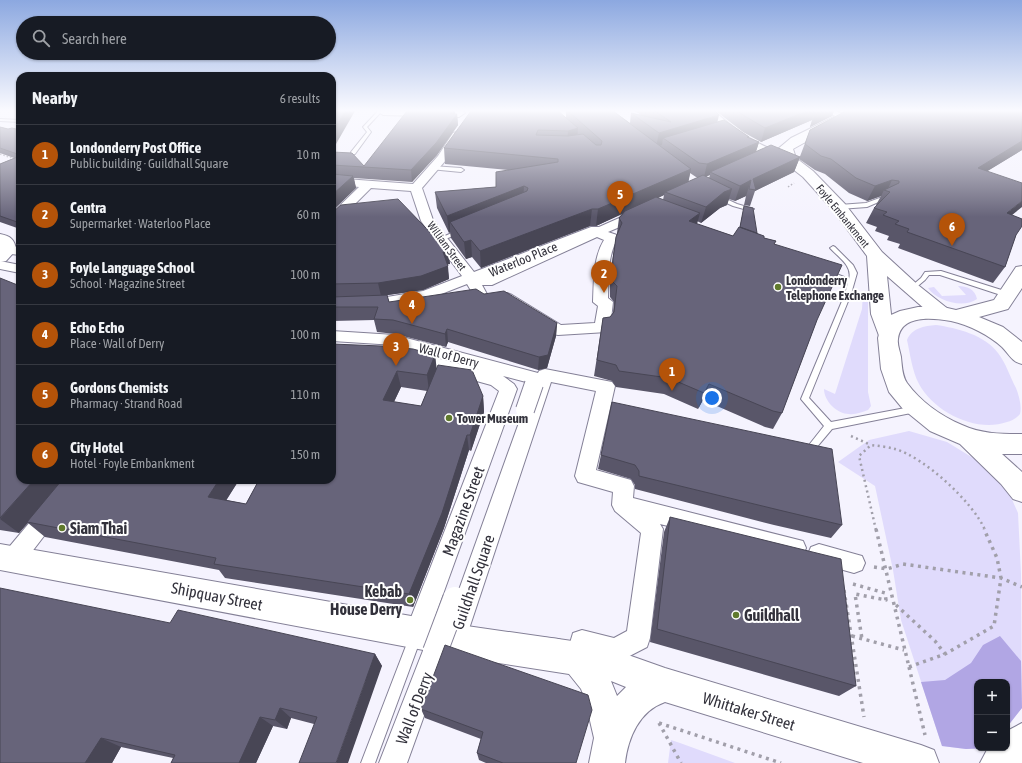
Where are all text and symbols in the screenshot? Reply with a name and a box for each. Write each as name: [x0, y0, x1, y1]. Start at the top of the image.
search box: [16, 16, 336, 60]
icon: search: [30, 27, 52, 49]
text: Search here: [62, 30, 127, 47]
text: Nearby: [32, 88, 78, 108]
text: 6 results: [280, 91, 320, 106]
text: Londonderry Post Office: [70, 139, 201, 156]
text: 1: [42, 147, 48, 162]
text: 10 m: [297, 147, 320, 162]
text: Public building · Guildhall Square: [70, 156, 228, 171]
pin: 5: [607, 181, 633, 214]
street label: Foyle Embankment: [814, 182, 872, 250]
text: Centra: [70, 199, 106, 216]
text: 2: [42, 207, 48, 222]
text: 60 m: [297, 207, 320, 222]
pin: 6: [939, 213, 965, 246]
text: Supermarket · Waterloo Place: [70, 216, 211, 231]
street label: William Street: [425, 219, 469, 273]
street label: Waterloo Place: [487, 239, 560, 280]
text: Foyle Language School: [70, 259, 194, 276]
pin: 2: [591, 260, 617, 293]
text: 3: [42, 267, 48, 282]
text: 100 m: [291, 267, 320, 282]
place label: Londonderry Telephone Exchange: [786, 273, 884, 303]
text: School · Magazine Street: [70, 276, 185, 291]
marker: Londonderry Telephone Exchange: [773, 282, 783, 292]
pin: 4: [399, 291, 425, 324]
text: Echo Echo: [70, 319, 125, 336]
text: 4: [42, 327, 48, 342]
text: 100 m: [291, 327, 320, 342]
pin: 3: [383, 333, 409, 366]
text: Place · Wall of Derry: [70, 336, 164, 351]
street label: Wall of Derry: [417, 340, 481, 371]
pin: 1: [659, 358, 685, 391]
text: Gordons Chemists: [70, 379, 168, 396]
text: 5: [42, 387, 48, 402]
text: 110 m: [291, 387, 320, 402]
your location: [702, 388, 722, 408]
text: Pharmacy · Strand Road: [70, 396, 182, 411]
place label: Tower Museum: [457, 411, 528, 426]
marker: Tower Museum: [444, 413, 454, 423]
text: City Hotel: [70, 439, 123, 456]
text: 6: [42, 447, 48, 462]
text: 150 m: [291, 447, 320, 462]
text: Hotel · Foyle Embankment: [70, 456, 195, 471]
street label: Magazine Street: [438, 463, 489, 559]
place label: Siam Thai: [70, 519, 127, 537]
marker: Siam Thai: [57, 523, 67, 533]
street label: Guildhall Square: [448, 532, 499, 632]
street label: Shipquay Street: [170, 578, 264, 615]
place label: Kebab House Derry: [330, 582, 402, 618]
marker: Kebab House Derry: [405, 595, 415, 605]
place label: Guildhall: [744, 606, 800, 624]
marker: Guildhall: [731, 610, 741, 620]
street label: Wall of Derry: [392, 669, 437, 747]
map controls: [974, 679, 1010, 751]
button: +: [974, 679, 1010, 715]
street label: Whittaker Street: [701, 688, 798, 734]
button: −: [974, 715, 1010, 751]

